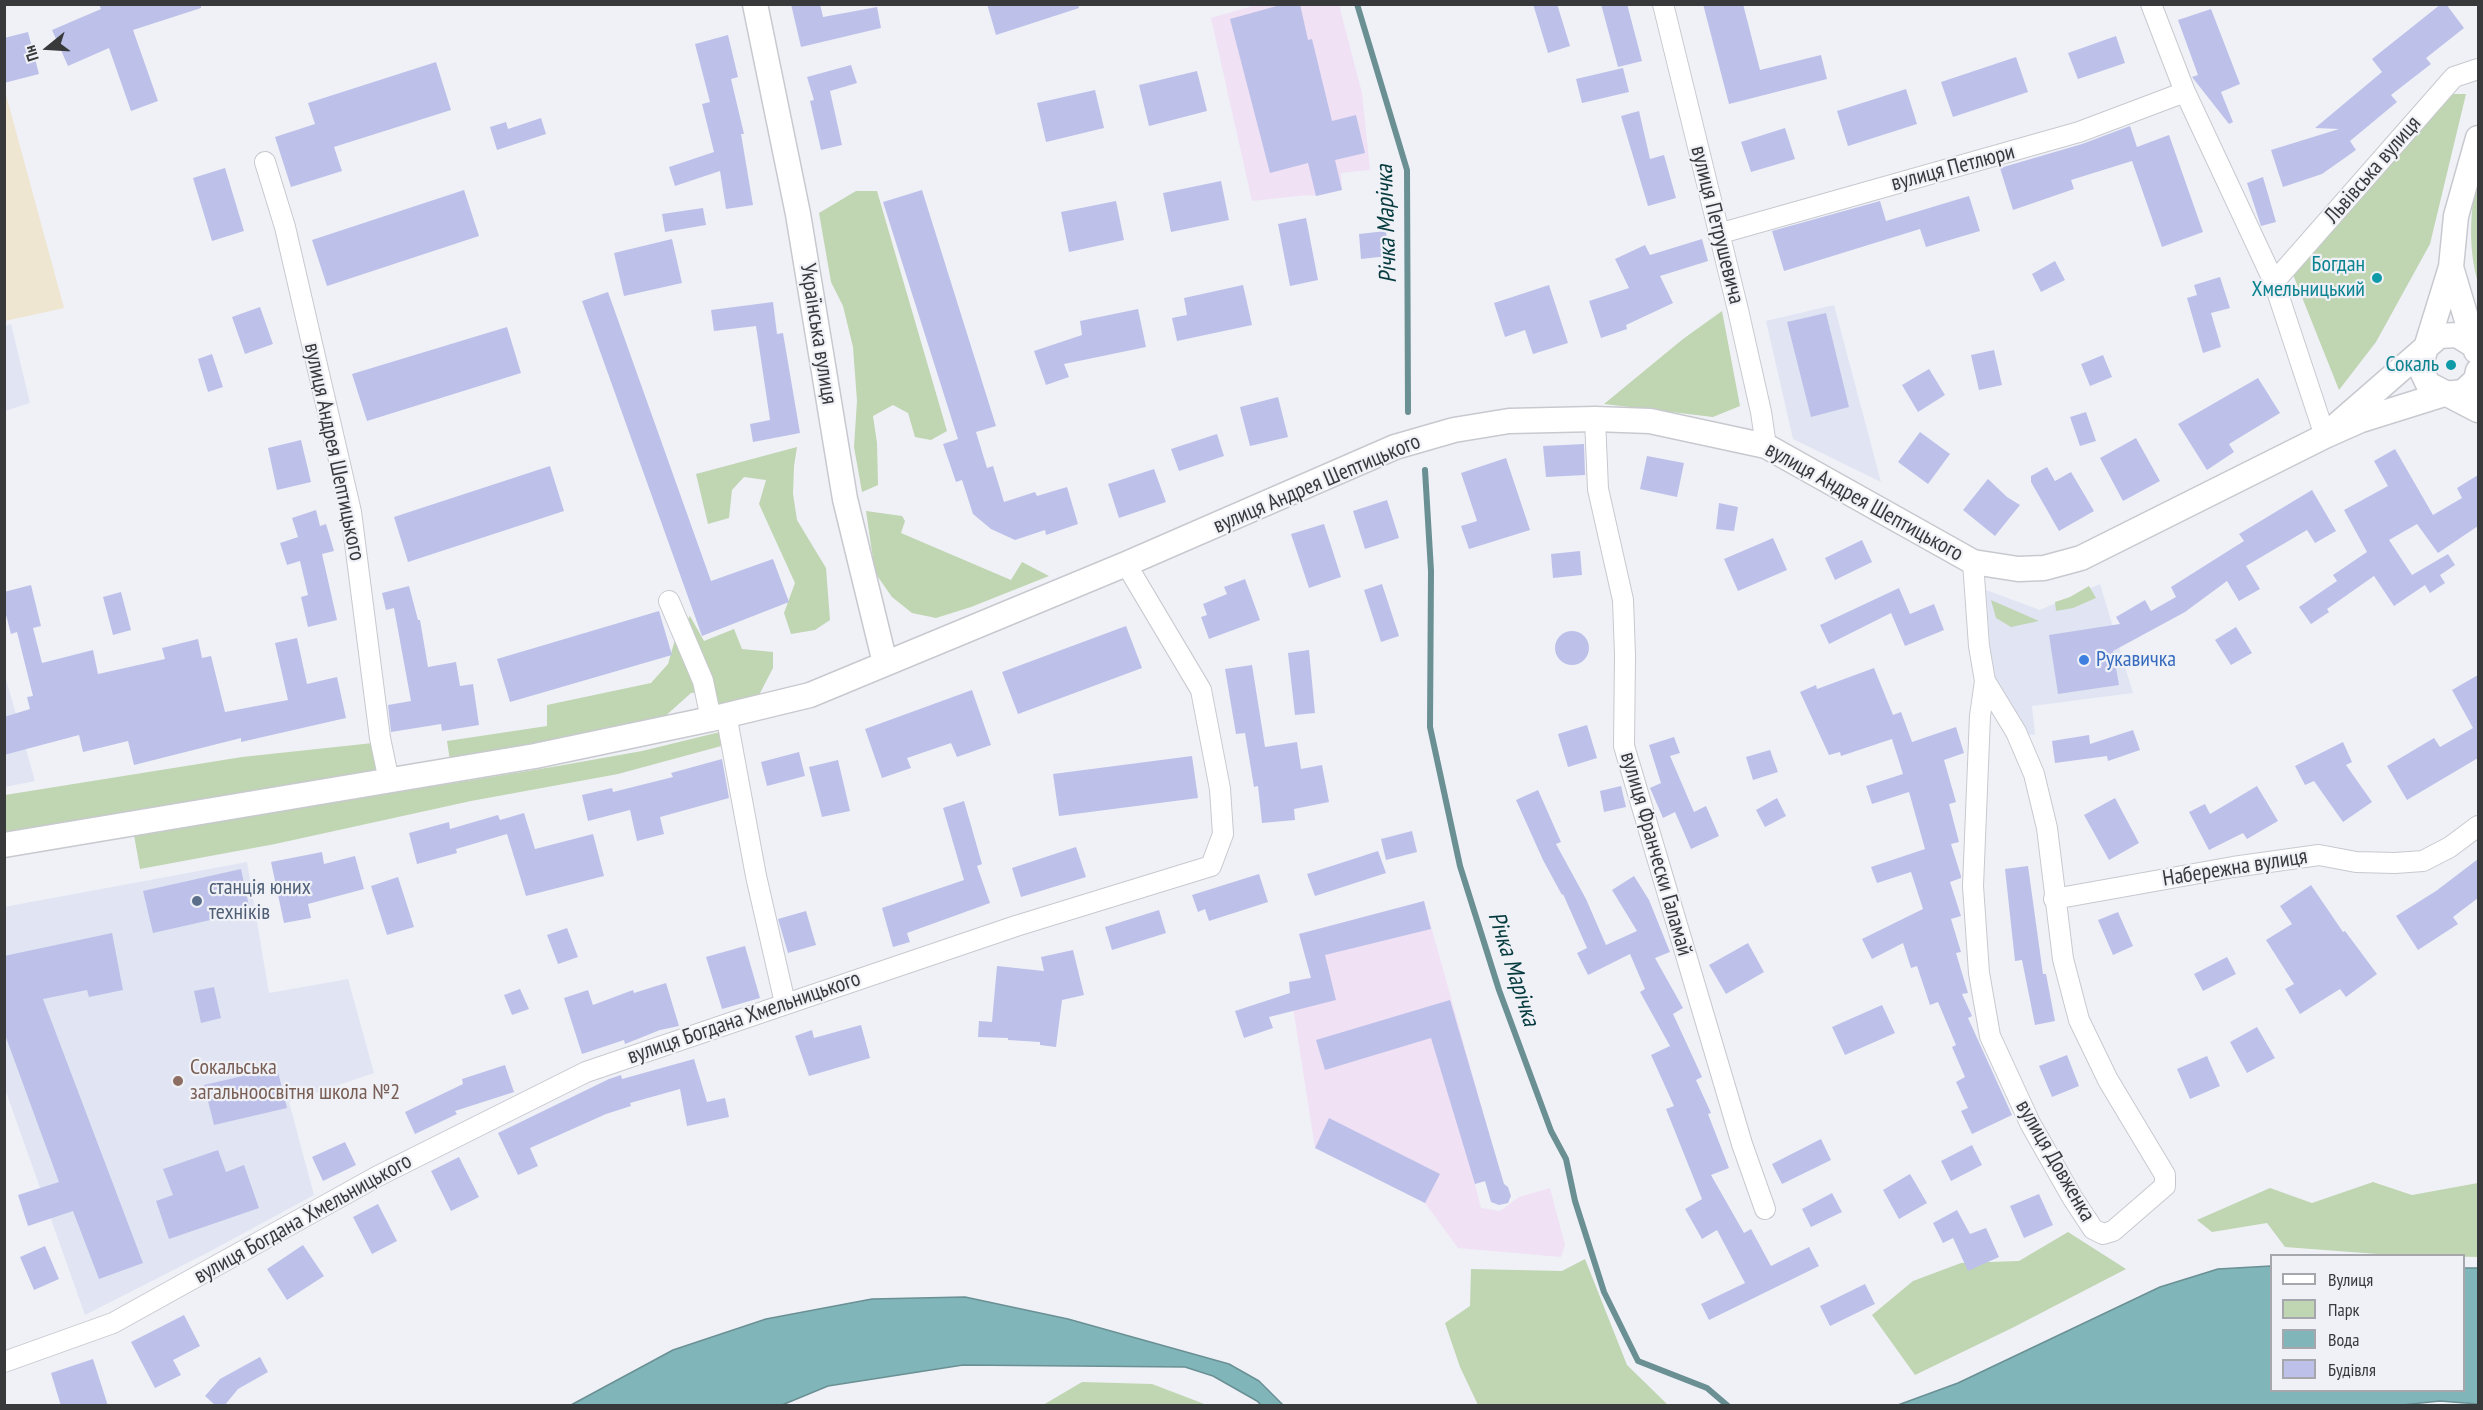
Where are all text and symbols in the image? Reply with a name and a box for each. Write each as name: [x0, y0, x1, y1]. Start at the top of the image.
north arrow: [18, 18, 78, 78]
text: Пн: [19, 43, 43, 64]
street label: Львівська вулиця: [2319, 111, 2427, 229]
street label: вулиця Петлюри: [1888, 139, 2018, 197]
street label: вулиця Петрушевича: [1685, 143, 1749, 307]
water label: Річка Марічка: [1371, 164, 1403, 284]
place label: Богдан Хмельницький: [2251, 252, 2365, 304]
street label: Українська вулиця: [794, 262, 842, 406]
marker: Богдан Хмельницький: [2370, 271, 2384, 285]
street label: вулиця Андрея Шептицького: [298, 341, 370, 563]
place label: Сокаль: [2385, 352, 2439, 378]
marker: Сокаль: [2444, 358, 2458, 372]
street label: вулиця Андрея Шептицького: [1210, 428, 1424, 540]
street label: вулиця Андрея Шептицького: [1760, 437, 1968, 567]
place label: Рукавичка: [2096, 647, 2176, 673]
marker: Рукавичка: [2077, 653, 2091, 667]
street label: вулиця Франчески Галамай: [1614, 749, 1698, 959]
street label: Набережна вулиця: [2161, 844, 2309, 892]
place label: станція юних техніків: [209, 875, 311, 926]
marker: станція юних техніків: [190, 894, 204, 908]
water label: Річка Марічка: [1481, 908, 1545, 1030]
street label: вулиця Богдана Хмельницького: [624, 966, 864, 1070]
place label: Сокальська загальноосвітня школа №2: [190, 1055, 400, 1106]
marker: Сокальська загальноосвітня школа №2: [171, 1074, 185, 1088]
street label: вулиця Довженка: [2010, 1096, 2100, 1226]
street label: вулиця Богдана Хмельницького: [190, 1148, 416, 1290]
legend: [2270, 1254, 2465, 1392]
text: Вулиця: [2328, 1268, 2373, 1291]
text: Парк: [2328, 1298, 2359, 1321]
text: Вода: [2328, 1328, 2359, 1351]
text: Будівля: [2328, 1358, 2376, 1381]

